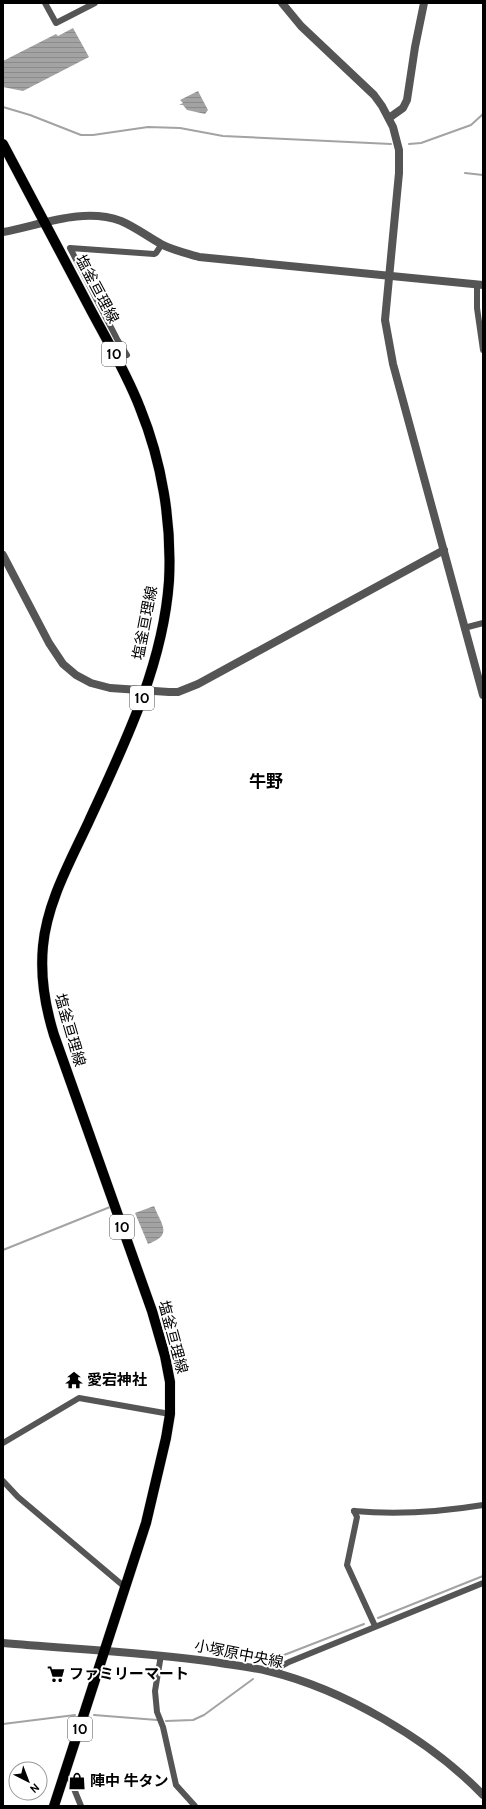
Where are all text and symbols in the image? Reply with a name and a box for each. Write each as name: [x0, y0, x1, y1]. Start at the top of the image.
street label: 塩釜亘理線: [71, 252, 123, 326]
road number: 10: [102, 342, 126, 366]
street label: 塩釜亘理線: [129, 584, 161, 662]
road number: 10: [130, 686, 154, 710]
district label: 牛野: [249, 771, 283, 791]
street label: 塩釜亘理線: [51, 991, 89, 1069]
road number: 10: [110, 1215, 134, 1239]
street label: 塩釜亘理線: [155, 1298, 191, 1376]
temple icon: 愛宕神社: [64, 1370, 84, 1390]
place label: 愛宕神社: [87, 1371, 147, 1389]
street label: 小塚原中央線: [193, 1637, 285, 1671]
supermarket icon: ファミリーマート: [46, 1664, 66, 1684]
place label: ファミリーマート: [69, 1665, 189, 1683]
road number: 10: [68, 1717, 92, 1741]
north arrow: [8, 1761, 48, 1801]
shop icon: 陣中 牛タン: [67, 1771, 87, 1791]
place label: 陣中 牛タン: [90, 1772, 168, 1790]
text: N: [27, 1781, 42, 1796]

